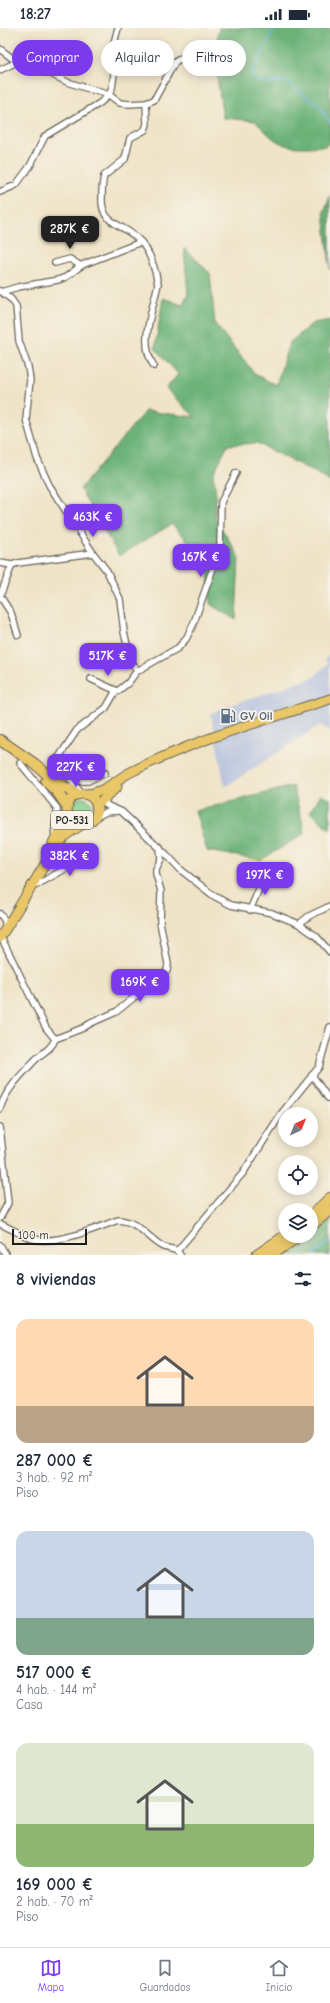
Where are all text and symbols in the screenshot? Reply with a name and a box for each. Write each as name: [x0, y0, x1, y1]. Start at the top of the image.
text: 18:27: [20, 5, 51, 23]
chip: Comprar: [12, 40, 93, 76]
chip: Alquilar: [101, 40, 174, 76]
chip: Filtros: [182, 40, 246, 76]
pin: 287K €: [37, 216, 103, 250]
text: 287K €: [50, 221, 90, 236]
pin: 463K €: [60, 504, 126, 538]
text: 463K €: [73, 509, 113, 524]
pin: 167K €: [168, 544, 234, 578]
text: 167K €: [182, 549, 220, 564]
pin: 517K €: [75, 643, 141, 677]
text: 517K €: [89, 648, 127, 663]
fuel station icon: GV Oil: [219, 707, 237, 725]
place label: GV Oil: [240, 709, 273, 723]
pin: 227K €: [43, 754, 109, 788]
text: 227K €: [56, 759, 96, 774]
road number: PO-531: [51, 811, 93, 829]
pin: 382K €: [37, 843, 103, 877]
text: 382K €: [50, 848, 90, 863]
pin: 197K €: [232, 862, 298, 896]
text: 197K €: [246, 867, 284, 882]
pin: 169K €: [107, 969, 173, 1003]
text: 169K €: [120, 974, 160, 989]
north arrow: [278, 1107, 318, 1147]
map controls: [278, 1107, 318, 1243]
button: locate: [278, 1155, 318, 1195]
button: layers: [278, 1203, 318, 1243]
scale bar: [12, 1227, 87, 1246]
text: 100 m: [18, 1229, 49, 1242]
icon: filters: [292, 1268, 314, 1290]
text: 8 viviendas: [16, 1270, 96, 1289]
icon: home: [129, 1345, 201, 1417]
text: 287 000 €: [16, 1451, 94, 1470]
text: 3 hab. · 92 m²: [16, 1470, 92, 1485]
text: Piso: [16, 1485, 38, 1500]
icon: home: [129, 1557, 201, 1629]
text: 517 000 €: [16, 1663, 92, 1682]
text: 4 hab. · 144 m²: [16, 1682, 96, 1697]
text: Casa: [16, 1697, 43, 1712]
icon: home: [129, 1769, 201, 1841]
text: 169 000 €: [16, 1875, 93, 1894]
text: 2 hab. · 70 m²: [16, 1894, 93, 1909]
text: Piso: [16, 1909, 38, 1924]
tab: Mapa: [38, 1957, 64, 1994]
tab: Guardados: [140, 1957, 190, 1994]
tab: Inicio: [266, 1957, 292, 1994]

